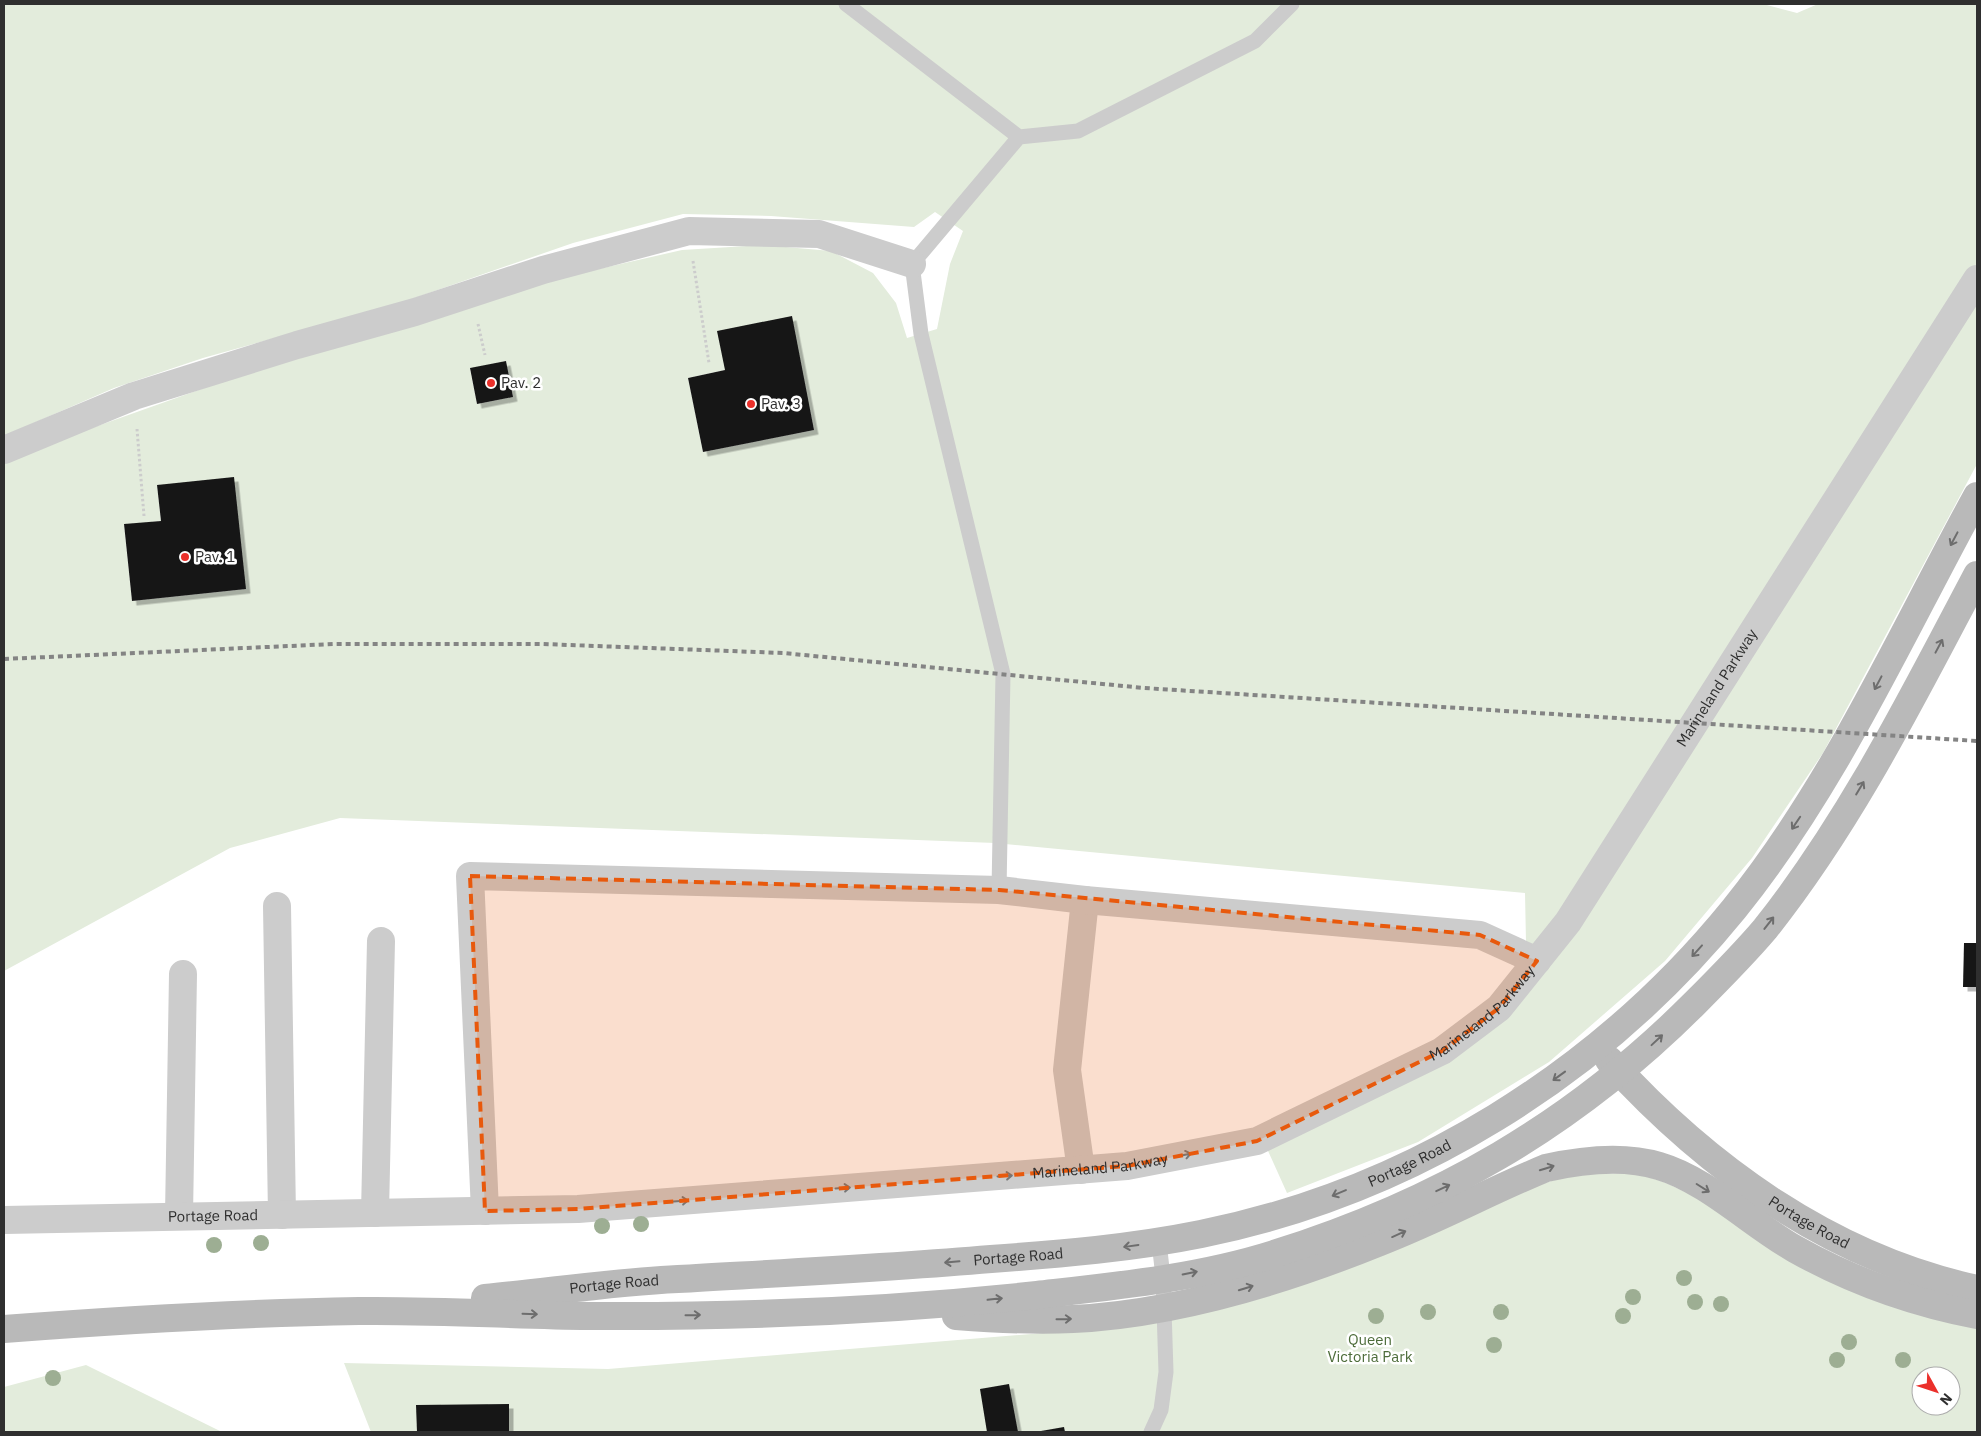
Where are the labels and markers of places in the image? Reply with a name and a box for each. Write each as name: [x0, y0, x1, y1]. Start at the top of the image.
place label: Pav. 2: [501, 373, 541, 392]
marker: Pav. 2: [485, 377, 497, 389]
place label: Pav. 3: [761, 394, 801, 413]
marker: Pav. 3: [745, 398, 757, 410]
place label: Pav. 1: [195, 547, 235, 566]
marker: Pav. 1: [179, 551, 191, 563]

